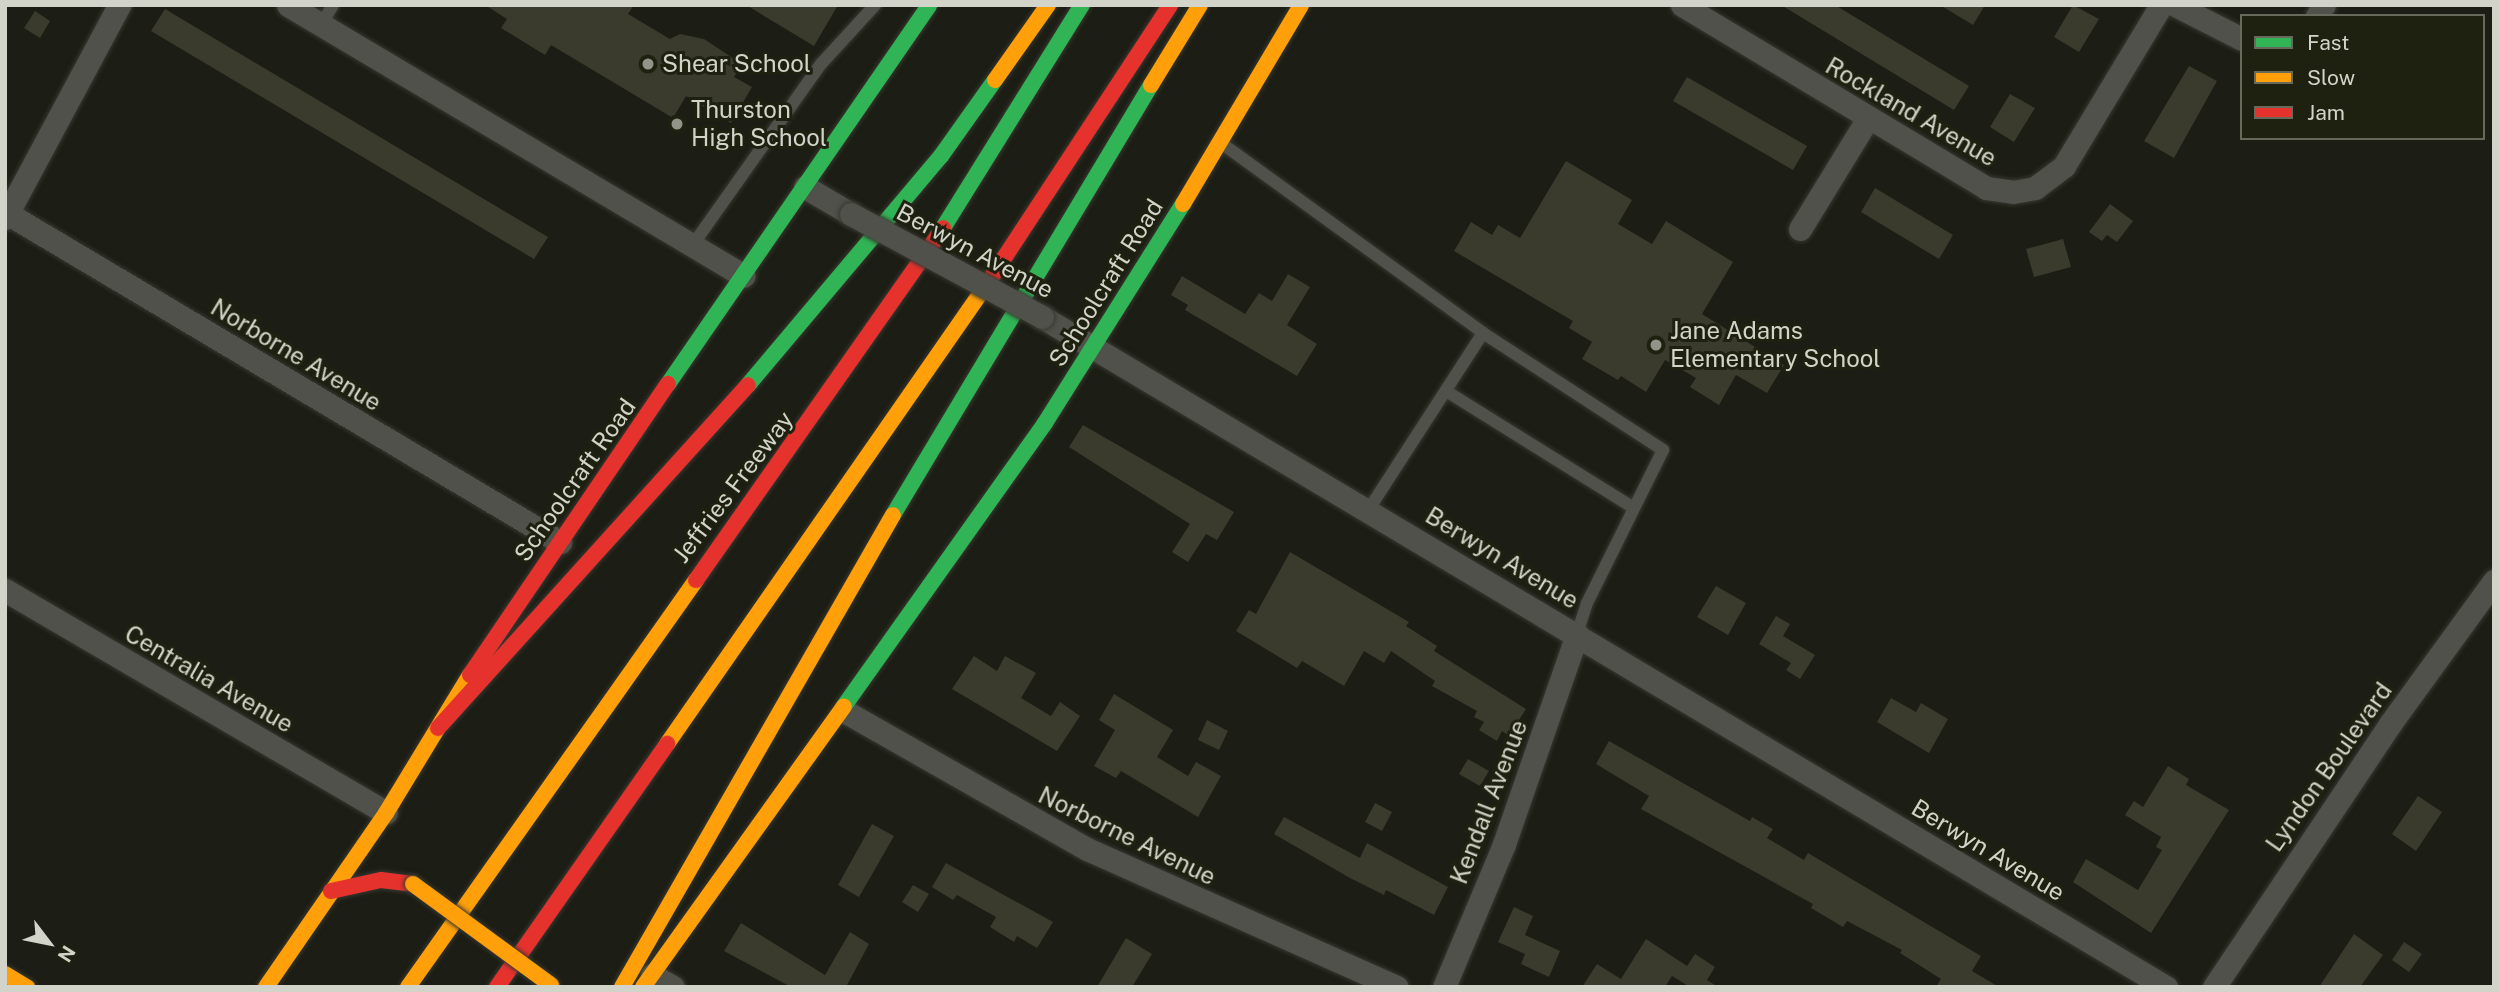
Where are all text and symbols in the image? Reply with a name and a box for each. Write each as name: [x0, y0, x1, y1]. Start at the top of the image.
legend: [2240, 14, 2485, 140]
text: Fast: [2307, 30, 2349, 55]
place label: Shear School: [662, 50, 811, 78]
street label: Rockland Avenue: [1820, 51, 2002, 173]
marker: Shear School: [640, 56, 656, 72]
text: Slow: [2307, 65, 2355, 90]
place label: Thurston High School: [691, 96, 827, 152]
text: Jam: [2307, 100, 2345, 125]
marker: Thurston High School: [669, 116, 685, 132]
street label: Schoolcraft Road: [1043, 194, 1169, 372]
street label: Berwyn Avenue: [892, 198, 1058, 304]
street label: Norborne Avenue: [205, 293, 387, 417]
place label: Jane Adams Elementary School: [1670, 317, 1881, 373]
marker: Jane Adams Elementary School: [1648, 337, 1664, 353]
street label: Schoolcraft Road: [508, 393, 642, 567]
street label: Jeffries Freeway: [667, 406, 799, 568]
street label: Berwyn Avenue: [1420, 501, 1584, 615]
street label: Centralia Avenue: [120, 619, 298, 739]
street label: Lyndon Boulevard: [2260, 677, 2398, 857]
street label: Kendall Avenue: [1445, 716, 1533, 888]
street label: Norborne Avenue: [1034, 781, 1220, 891]
street label: Berwyn Avenue: [1906, 793, 2070, 907]
north arrow: [14, 908, 84, 978]
text: N: [54, 942, 80, 966]

